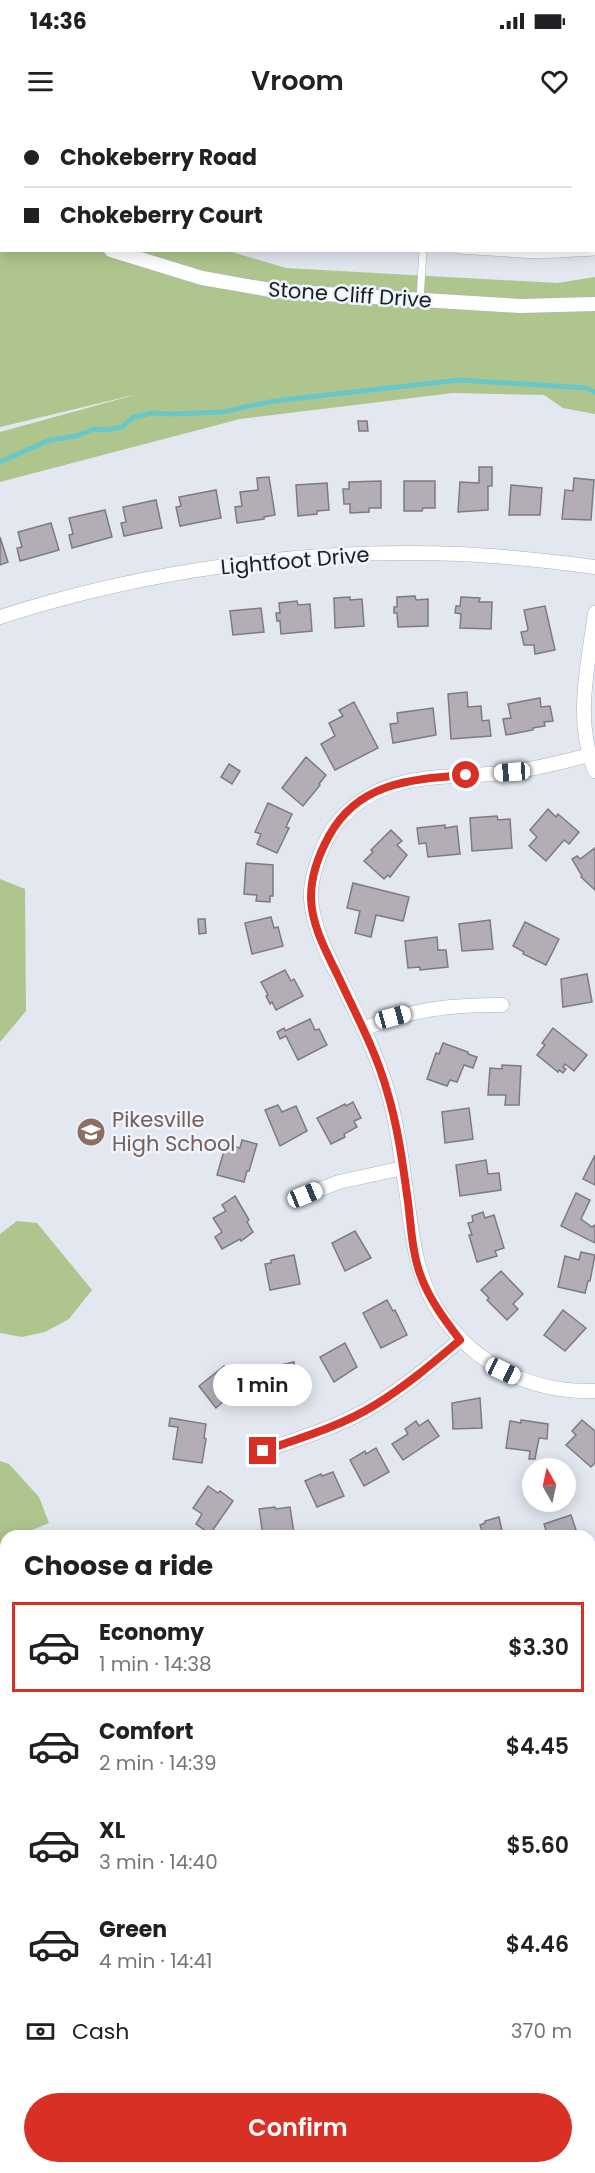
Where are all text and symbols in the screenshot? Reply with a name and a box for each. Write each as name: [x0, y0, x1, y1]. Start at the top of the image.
text: 14:36: [30, 6, 87, 37]
text: Vroom: [251, 62, 344, 99]
icon: menu: [24, 65, 57, 98]
icon: heart: [538, 65, 571, 98]
text: Chokeberry Road: [60, 142, 257, 173]
text: Chokeberry Court: [60, 200, 263, 231]
street label: Stone Cliff Drive: [267, 274, 433, 315]
street label: Lightfoot Drive: [219, 540, 371, 581]
route start: [452, 761, 479, 788]
car: [493, 762, 531, 782]
car: [373, 1004, 413, 1030]
place label: Pikesville High School: [112, 1105, 236, 1158]
school or university icon: Pikesville High School: [75, 1116, 107, 1148]
car: [285, 1180, 325, 1210]
car: [483, 1355, 523, 1387]
callout: 1 min: [214, 1364, 312, 1406]
text: 1 min: [237, 1371, 288, 1399]
route end: [249, 1437, 276, 1464]
north arrow: [522, 1458, 576, 1512]
map controls: [522, 1458, 576, 1512]
text: Choose a ride: [24, 1547, 213, 1584]
text: Economy: [99, 1617, 204, 1648]
icon: car: [27, 1620, 81, 1674]
text: $3.30: [508, 1632, 569, 1663]
text: 1 min · 14:38: [99, 1650, 212, 1678]
text: Comfort: [99, 1716, 193, 1747]
icon: car: [27, 1719, 81, 1773]
text: $4.45: [506, 1731, 569, 1762]
text: 2 min · 14:39: [99, 1749, 217, 1777]
text: XL: [99, 1815, 125, 1846]
icon: car: [27, 1818, 81, 1872]
text: $5.60: [506, 1830, 569, 1861]
text: 3 min · 14:40: [99, 1848, 218, 1876]
text: Green: [99, 1914, 167, 1945]
icon: car: [27, 1917, 81, 1971]
text: $4.46: [506, 1929, 569, 1960]
text: 4 min · 14:41: [99, 1947, 212, 1975]
icon: cash: [24, 2015, 57, 2048]
text: Cash: [72, 2016, 129, 2047]
text: 370 m: [511, 2017, 572, 2045]
button: Confirm: [24, 2093, 572, 2162]

